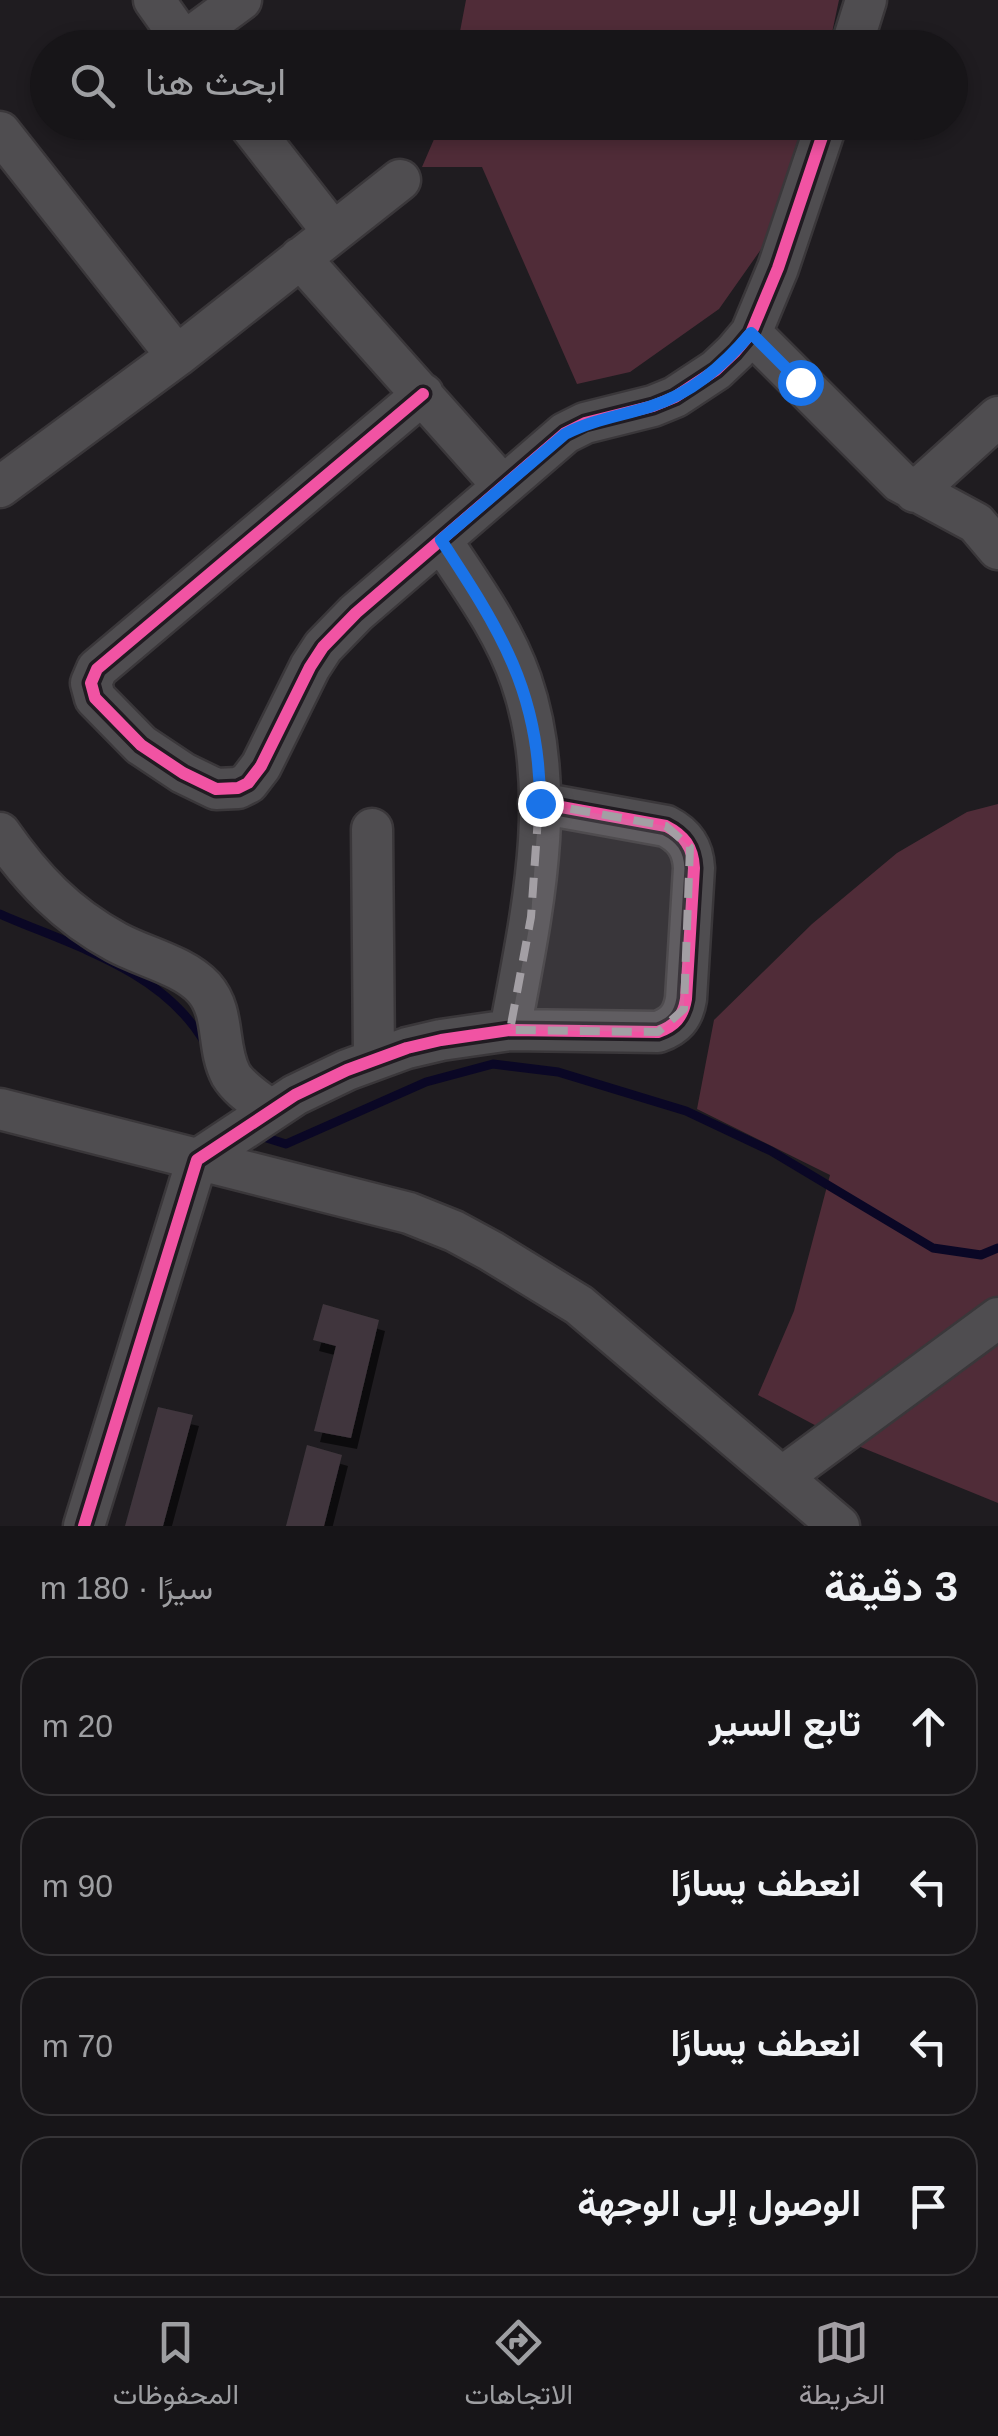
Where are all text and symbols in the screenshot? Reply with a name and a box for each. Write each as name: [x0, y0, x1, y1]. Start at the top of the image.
search box: [30, 30, 968, 140]
icon: search: [65, 58, 120, 113]
text: ابحث هنا: [145, 61, 286, 103]
route start: [778, 360, 824, 406]
route end: [518, 781, 564, 827]
text: 3 دقيقة: [824, 1563, 958, 1610]
text: سيرًا · 180 m: [40, 1570, 213, 1606]
icon: ahead: [901, 1699, 956, 1754]
text: تابع السير: [709, 1702, 861, 1744]
text: 20 m: [42, 1708, 113, 1744]
icon: left: [901, 1859, 956, 1914]
text: انعطف يسارًا: [671, 1862, 861, 1904]
text: 90 m: [42, 1868, 113, 1904]
icon: left: [901, 2019, 956, 2074]
text: انعطف يسارًا: [671, 2022, 861, 2064]
text: 70 m: [42, 2028, 113, 2064]
icon: arrive: [901, 2179, 956, 2234]
text: الوصول إلى الوجهة: [577, 2182, 861, 2224]
tab: المحفوظات: [113, 2315, 239, 2419]
tab: الاتجاهات: [464, 2315, 573, 2419]
tab: الخريطة: [799, 2315, 885, 2419]

